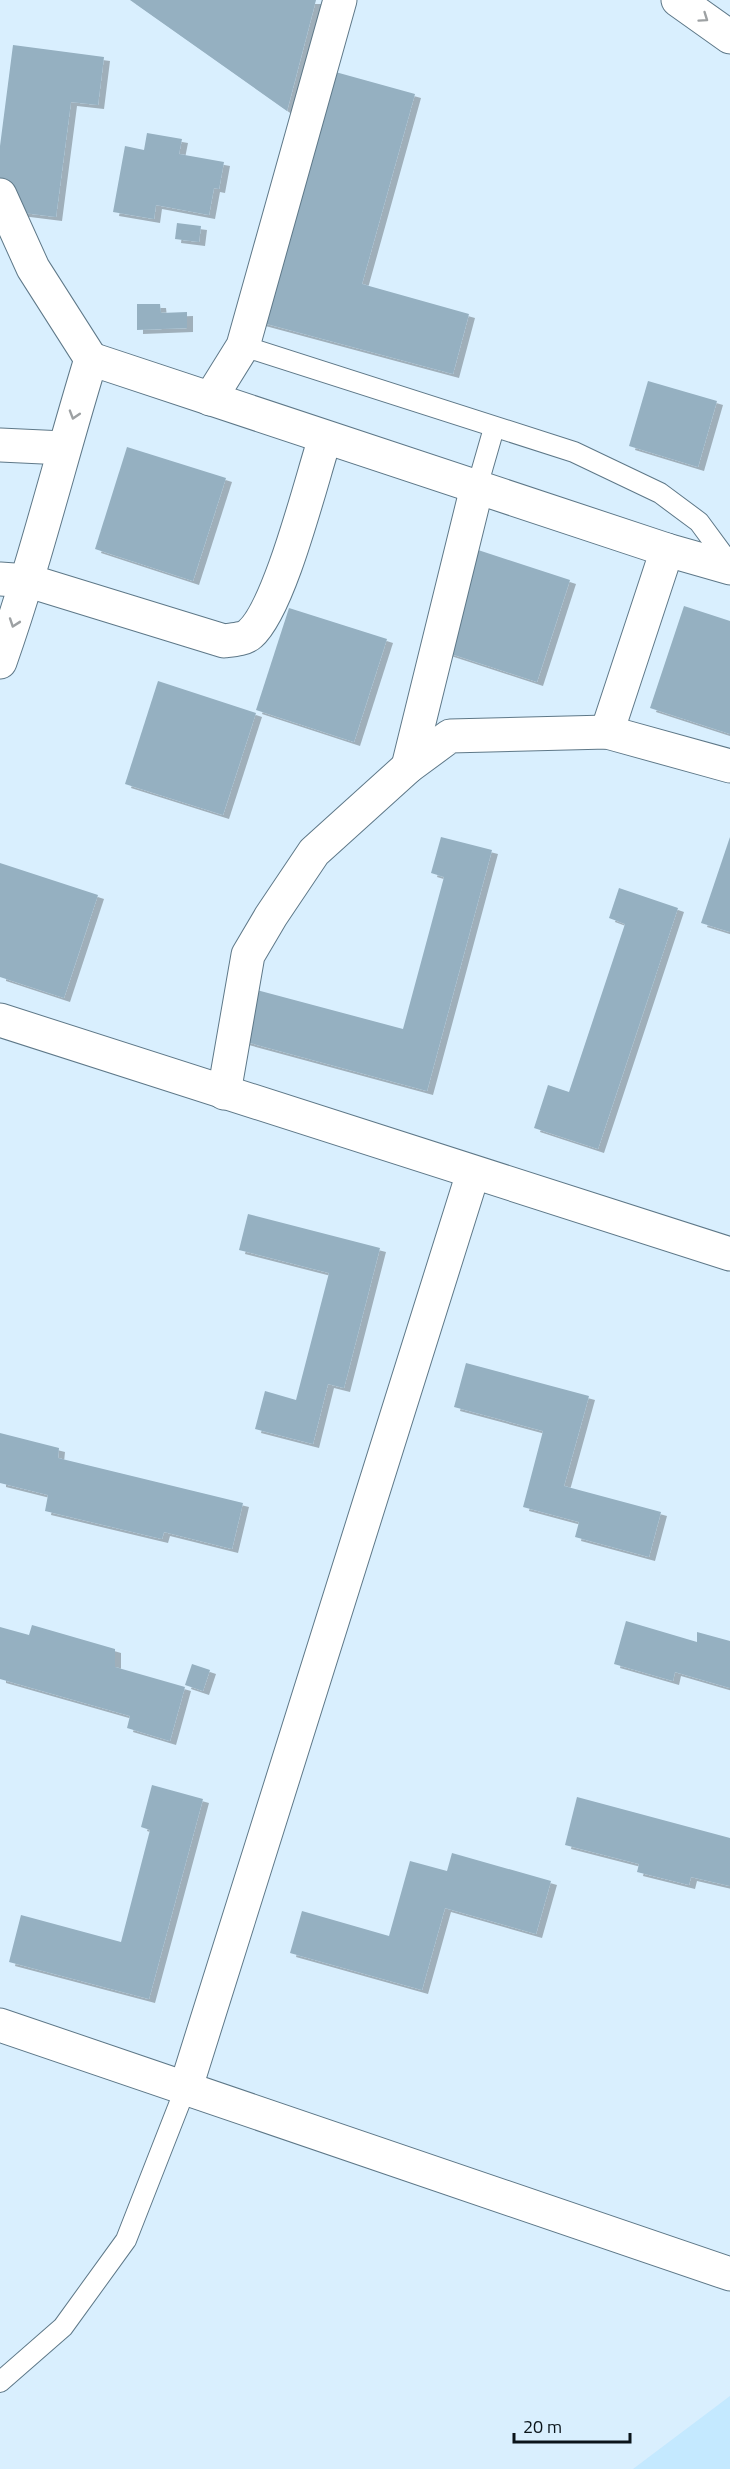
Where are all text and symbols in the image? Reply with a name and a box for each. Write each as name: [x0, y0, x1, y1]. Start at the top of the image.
one-way arrow: [697, 11, 708, 22]
one-way arrow: [69, 409, 81, 420]
one-way arrow: [8, 617, 21, 628]
scale bar: [514, 2406, 630, 2444]
text: 20 m: [523, 2413, 562, 2440]

